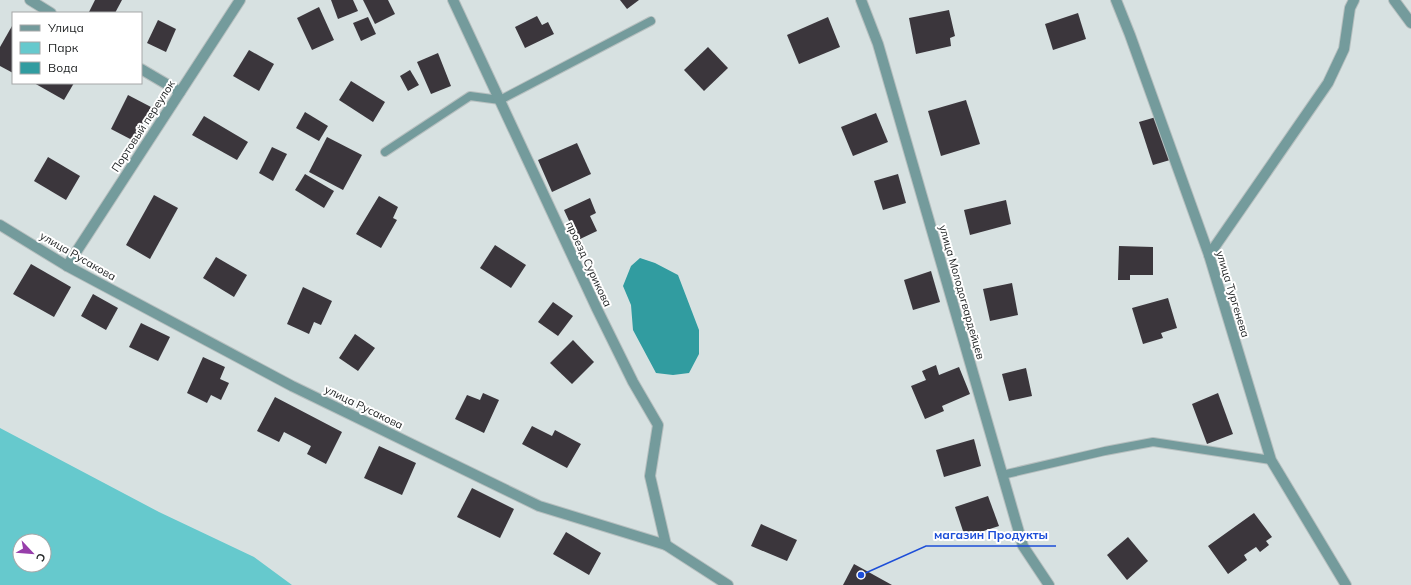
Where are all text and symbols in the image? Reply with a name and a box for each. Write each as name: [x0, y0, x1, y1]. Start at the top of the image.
legend: [12, 12, 142, 84]
text: Улица: [47, 20, 84, 35]
text: Парк: [48, 40, 79, 55]
text: Вода: [48, 60, 78, 75]
street label: Портовый переулок: [108, 78, 178, 174]
street label: проезд Сурикова: [563, 219, 615, 309]
street label: улица Молодогвардейцев: [936, 223, 988, 361]
street label: улица Русакова: [38, 229, 118, 283]
street label: улица Тургенева: [1213, 249, 1253, 339]
street label: улица Русакова: [323, 382, 405, 432]
callout: магазин Продукты: [926, 522, 1056, 546]
text: магазин Продукты: [934, 527, 1048, 542]
north arrow: [12, 533, 52, 573]
text: С: [33, 551, 49, 564]

